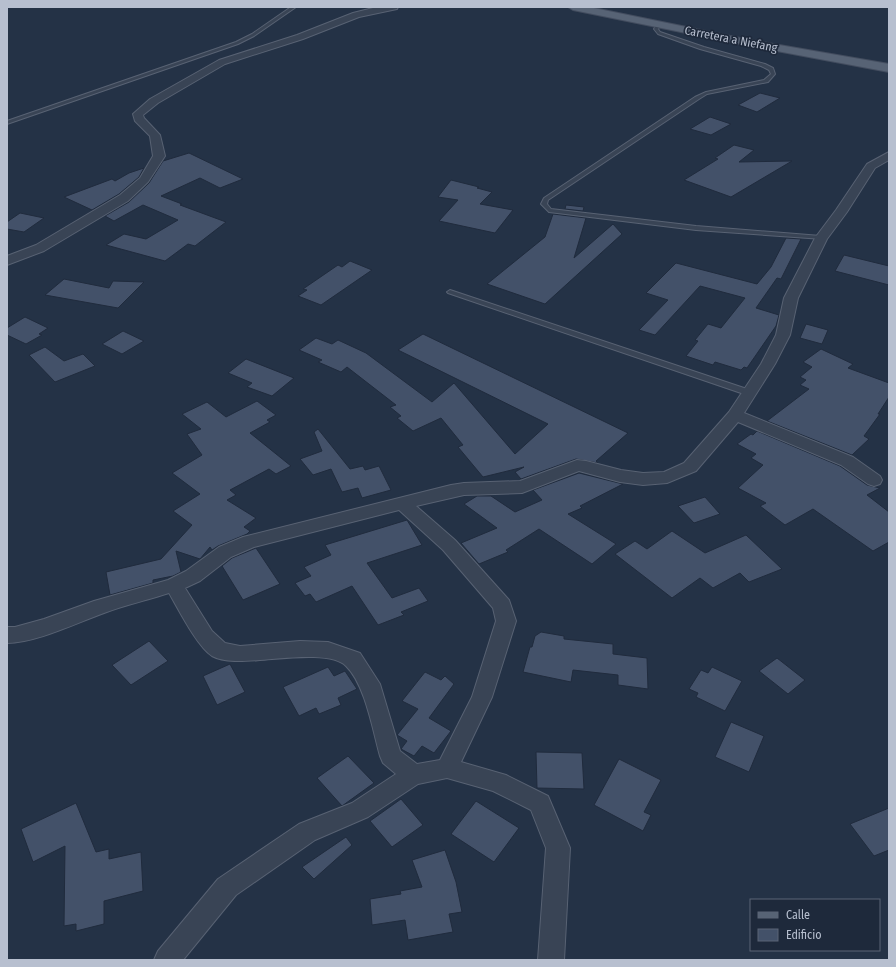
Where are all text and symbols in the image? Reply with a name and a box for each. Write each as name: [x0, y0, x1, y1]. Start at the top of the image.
street label: Carretera a Niefang: [683, 23, 779, 55]
legend: [750, 899, 880, 951]
text: Calle: [786, 908, 810, 922]
text: Edificio: [786, 928, 822, 942]

